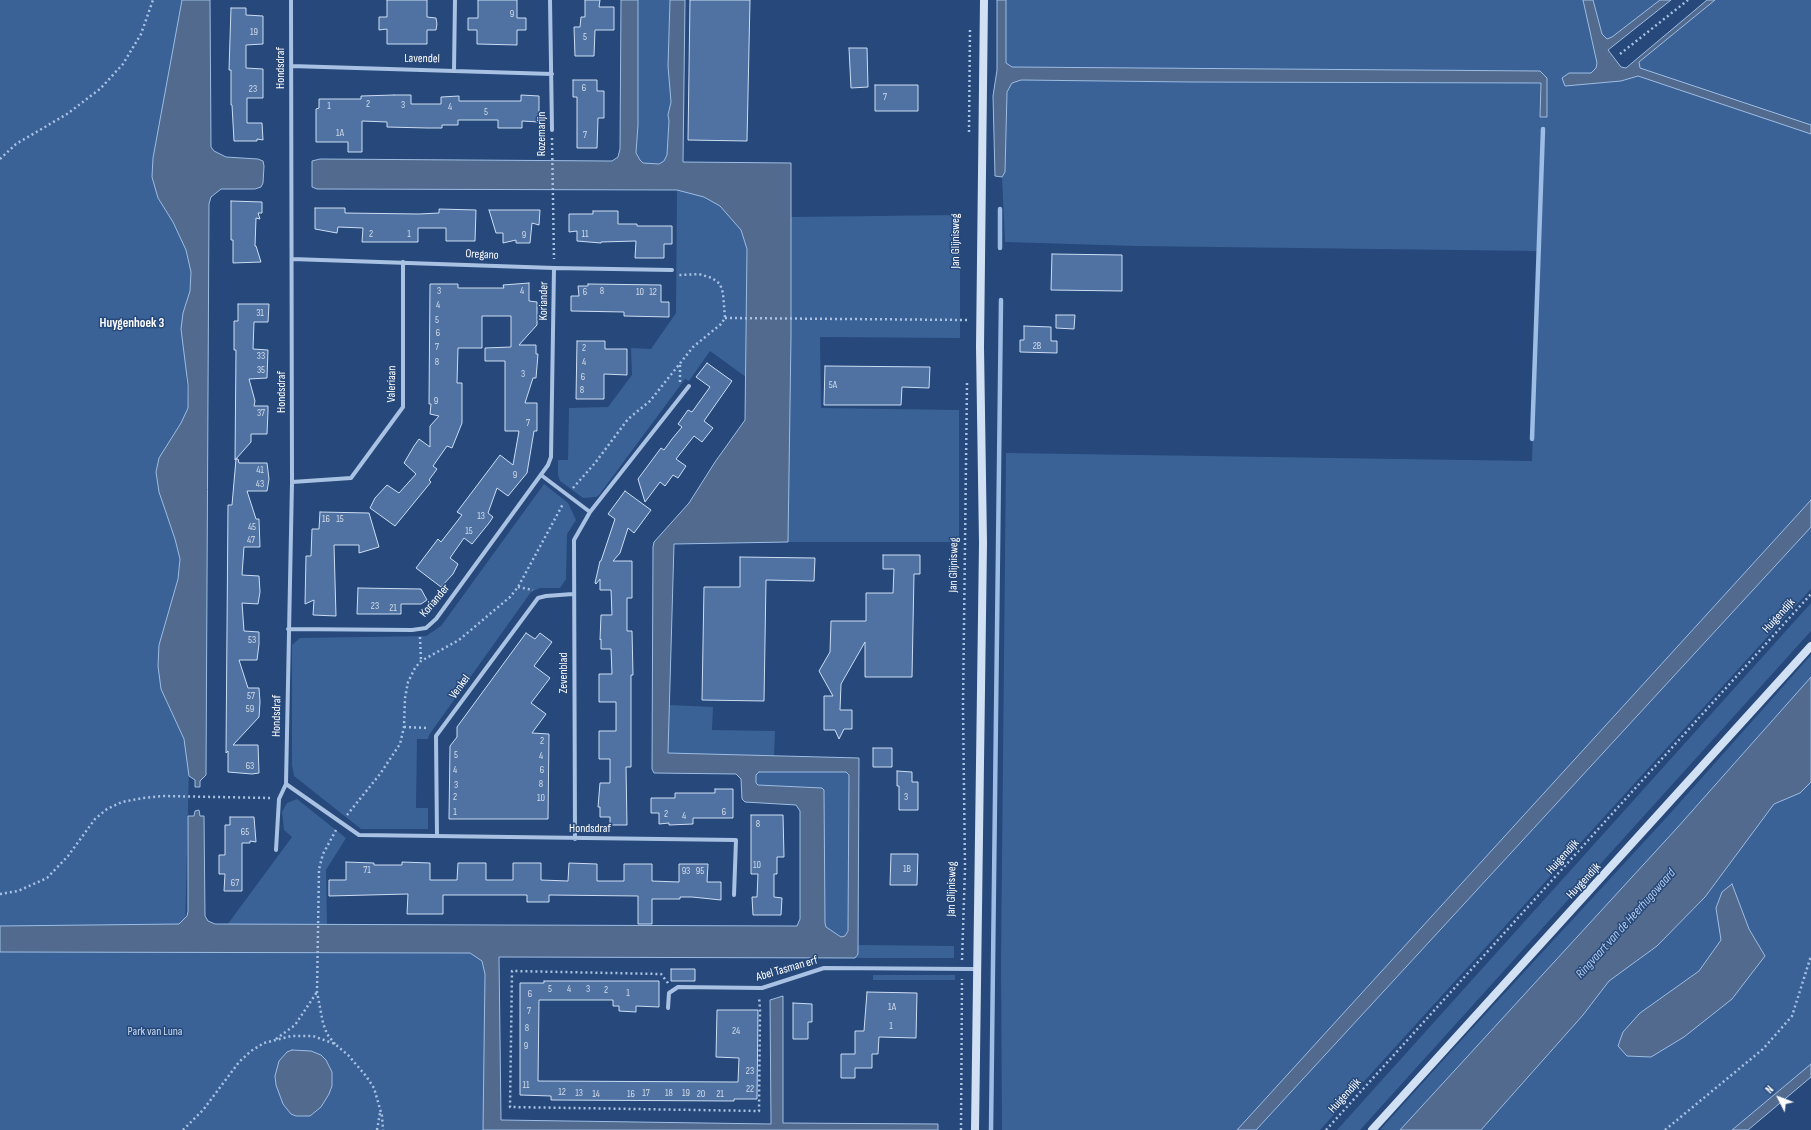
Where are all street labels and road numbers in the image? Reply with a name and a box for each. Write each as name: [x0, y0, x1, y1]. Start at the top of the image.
street label: Hondsdraf: [274, 47, 288, 89]
street label: Lavendel: [404, 51, 440, 67]
street label: Rozemarijn: [535, 112, 549, 156]
street label: Jan Glijnisweg: [949, 214, 963, 268]
street label: Oregano: [465, 247, 499, 263]
street label: Koriander: [536, 281, 552, 321]
street label: Valeriaan: [384, 365, 400, 403]
street label: Hondsdraf: [275, 371, 289, 413]
street label: Jan Glijnisweg: [946, 537, 962, 593]
street label: Koriander: [417, 581, 453, 621]
street label: Huigendijk: [1760, 596, 1798, 636]
street label: Zevenblad: [557, 653, 571, 693]
street label: Venkel: [446, 672, 474, 702]
street label: Hondsdraf: [269, 695, 285, 737]
street label: Hondsdraf: [569, 822, 611, 836]
street label: Huigendijk: [1544, 837, 1582, 877]
street label: Huygendijk: [1564, 860, 1604, 902]
street label: Jan Glijnisweg: [944, 861, 960, 917]
street label: Abel Tasman erf: [754, 953, 820, 985]
street label: Huigendijk: [1326, 1076, 1364, 1116]

